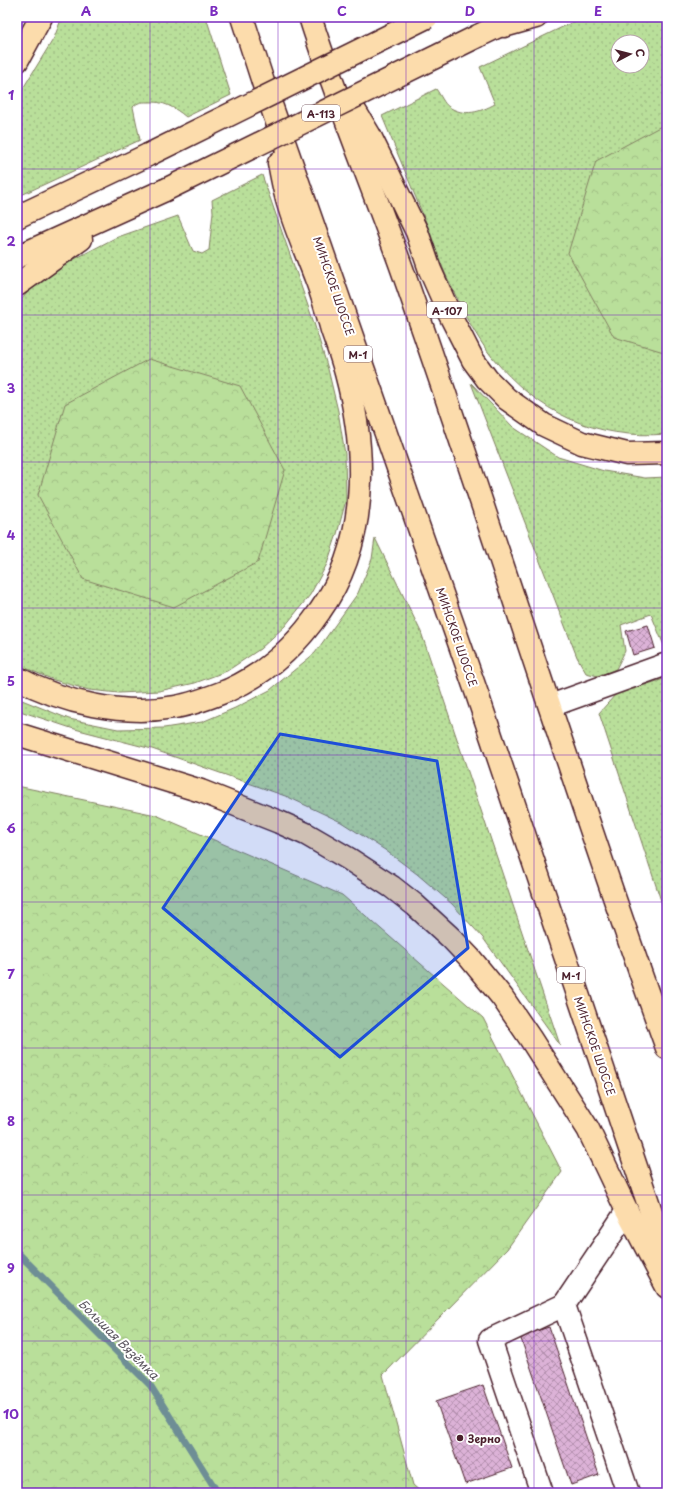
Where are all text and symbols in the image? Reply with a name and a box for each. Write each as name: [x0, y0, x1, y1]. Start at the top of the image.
text: A: [81, 1, 91, 20]
text: B: [210, 1, 219, 20]
text: C: [337, 1, 347, 20]
text: D: [465, 1, 475, 20]
text: E: [594, 1, 602, 20]
north arrow: [610, 34, 650, 74]
text: С: [631, 48, 649, 58]
text: 1: [8, 85, 14, 104]
road number: А-113: [302, 105, 340, 121]
text: 2: [6, 231, 16, 250]
street label: МИНСКОЕ ШОССЕ: [309, 234, 359, 338]
road number: А-107: [427, 302, 467, 318]
road number: М-1: [344, 346, 372, 362]
text: 3: [7, 378, 16, 397]
text: 4: [7, 525, 16, 544]
street label: МИНСКОЕ ШОССЕ: [432, 585, 482, 689]
text: 5: [7, 671, 15, 690]
text: 6: [6, 818, 16, 837]
text: 7: [7, 964, 15, 983]
road number: М-1: [557, 967, 585, 983]
street label: МИНСКОЕ ШОССЕ: [570, 994, 620, 1098]
text: 8: [7, 1111, 15, 1130]
text: 9: [7, 1258, 15, 1277]
water label: Большая Вязёмка: [75, 1295, 163, 1383]
text: 10: [3, 1404, 19, 1423]
place label: Зерно: [467, 1430, 501, 1447]
marker: Зерно: [455, 1433, 465, 1443]

